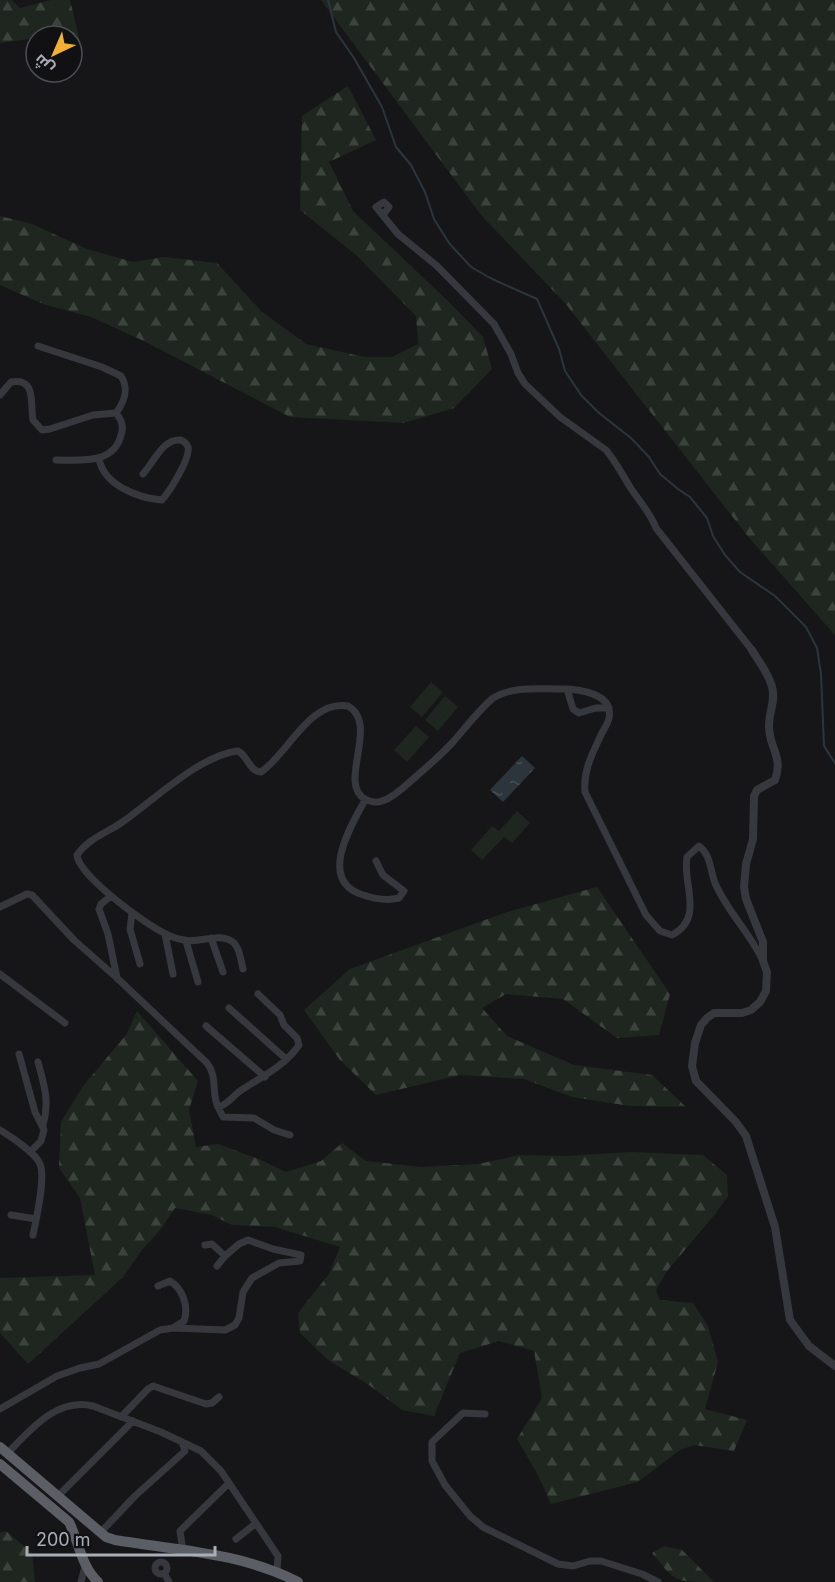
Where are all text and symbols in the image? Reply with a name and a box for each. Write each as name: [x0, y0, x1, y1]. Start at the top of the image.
north arrow: [24, 24, 84, 84]
text: ش: [29, 50, 58, 79]
scale bar: [27, 1519, 214, 1557]
text: 200 m: [36, 1529, 91, 1550]

